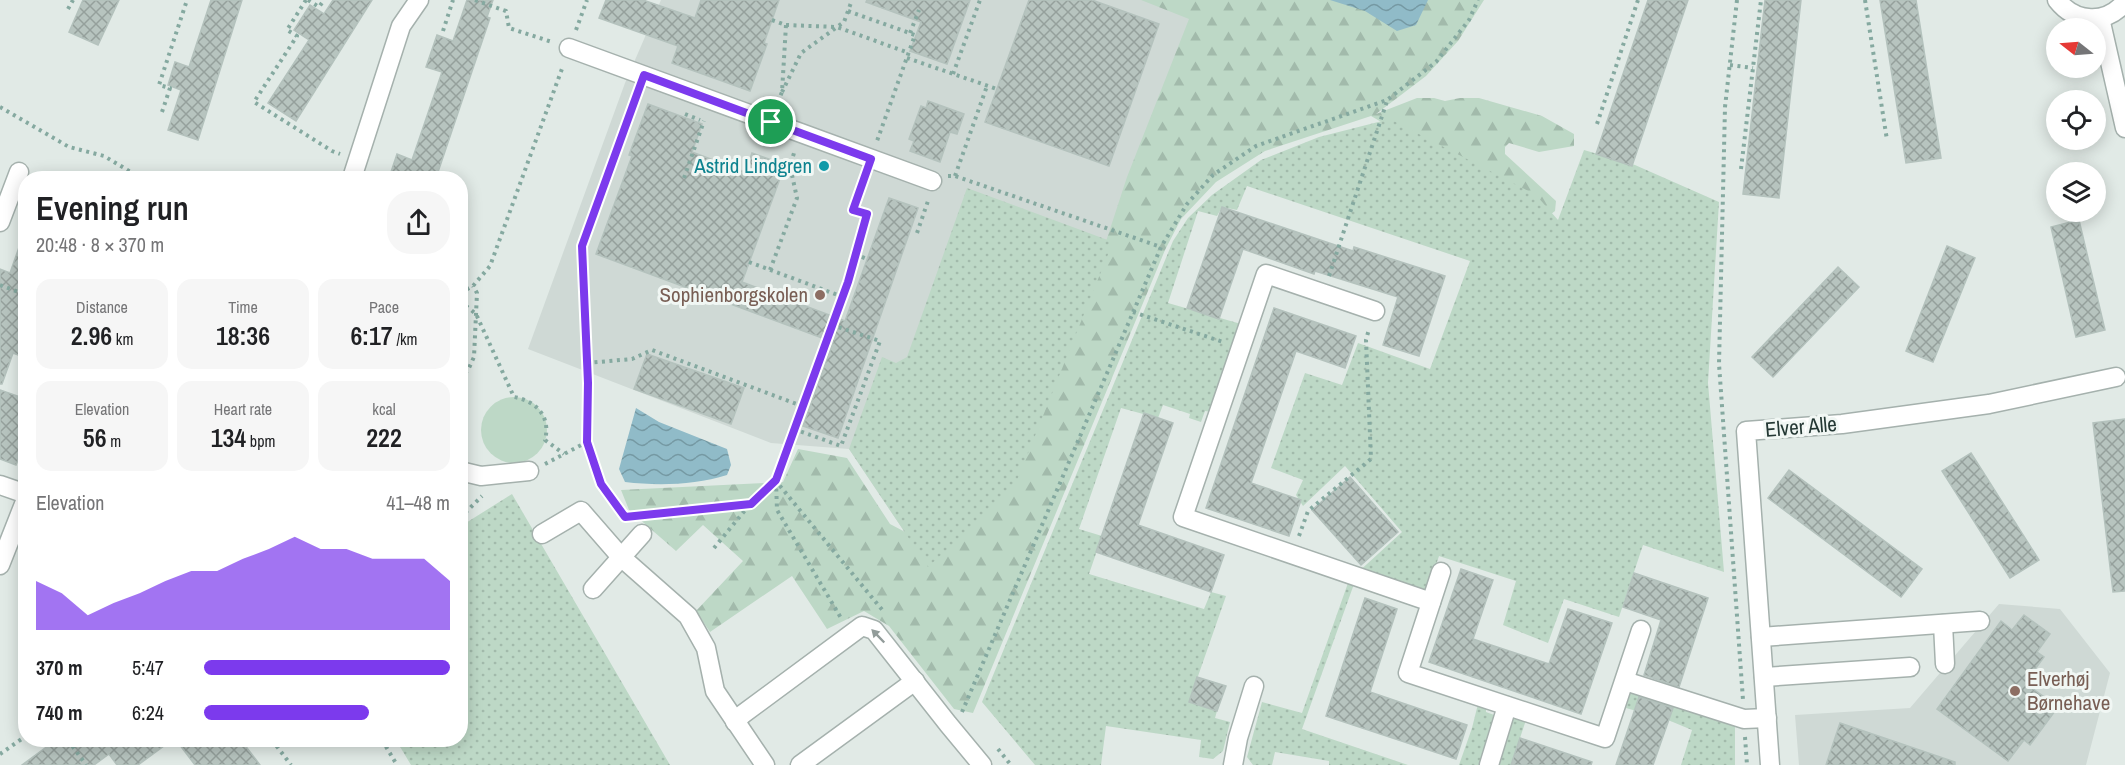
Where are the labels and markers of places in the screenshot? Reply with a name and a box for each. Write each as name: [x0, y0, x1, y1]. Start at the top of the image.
pin: [745, 96, 796, 147]
place label: Astrid Lindgren: [693, 151, 812, 180]
marker: Astrid Lindgren: [817, 159, 831, 173]
place label: Sophienborgskolen: [660, 280, 808, 309]
marker: Sophienborgskolen: [813, 288, 827, 302]
place label: Elverhøj Børnehave: [2027, 664, 2110, 717]
marker: Elverhøj Børnehave: [2008, 684, 2022, 698]

